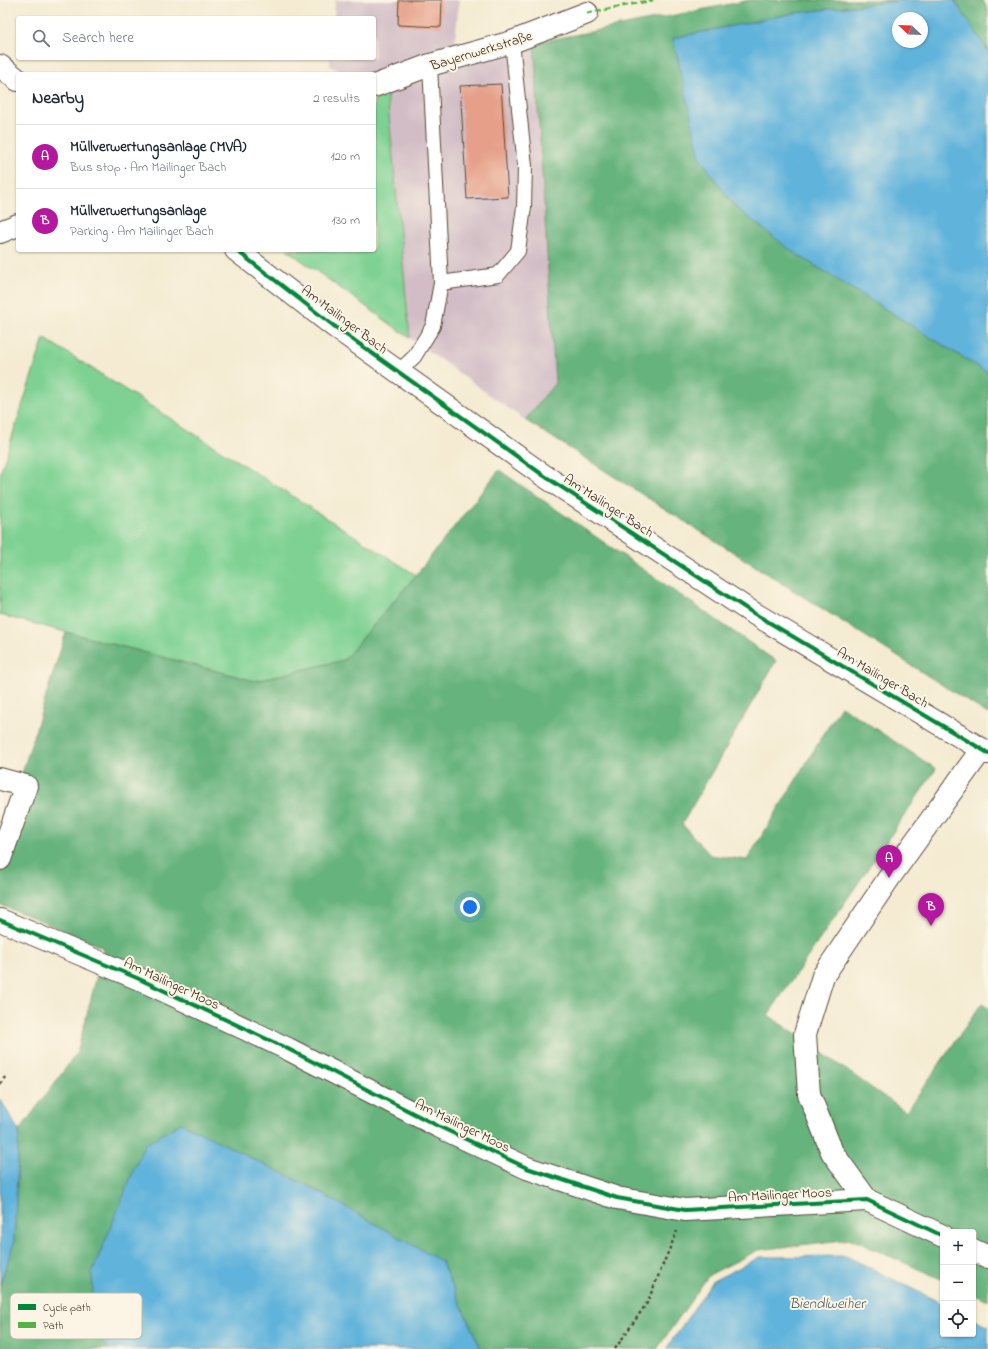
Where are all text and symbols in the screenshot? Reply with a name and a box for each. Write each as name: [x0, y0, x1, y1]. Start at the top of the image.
north arrow: [892, 12, 928, 48]
search box: [16, 16, 376, 60]
street label: Bayernwerkstraße: [427, 26, 536, 78]
icon: search: [30, 27, 52, 49]
text: Search here: [62, 27, 134, 49]
text: Nearby: [32, 86, 84, 111]
text: 2 results: [313, 89, 360, 108]
text: Müllverwertungsanlage (MVA): [70, 136, 246, 158]
text: A: [41, 147, 49, 166]
text: 120 m: [330, 147, 360, 166]
text: Bus stop · Am Mailinger Bach: [70, 158, 226, 177]
text: Müllverwertungsanlage: [70, 200, 206, 222]
text: B: [41, 211, 49, 230]
text: 130 m: [332, 211, 360, 230]
text: Parking · Am Mailinger Bach: [70, 222, 214, 241]
street label: Am Mailinger Bach: [296, 281, 392, 361]
street label: Am Mailinger Bach: [558, 469, 657, 544]
street label: Am Mailinger Bach: [832, 643, 932, 715]
pin: A: [876, 845, 902, 878]
pin: B: [918, 893, 944, 926]
your location: [460, 897, 480, 917]
street label: Am Mailinger Moos: [119, 953, 223, 1017]
street label: Am Mailinger Moos: [411, 1094, 514, 1159]
street label: Am Mailinger Moos: [728, 1182, 833, 1210]
map controls: [940, 1229, 976, 1337]
button: +: [940, 1229, 976, 1265]
button: −: [940, 1265, 976, 1301]
legend: [10, 1293, 142, 1339]
water label: Biendlweiher: [789, 1293, 867, 1315]
text: Cycle path: [43, 1300, 91, 1317]
button: locate: [940, 1301, 976, 1337]
text: Path: [43, 1318, 64, 1334]

